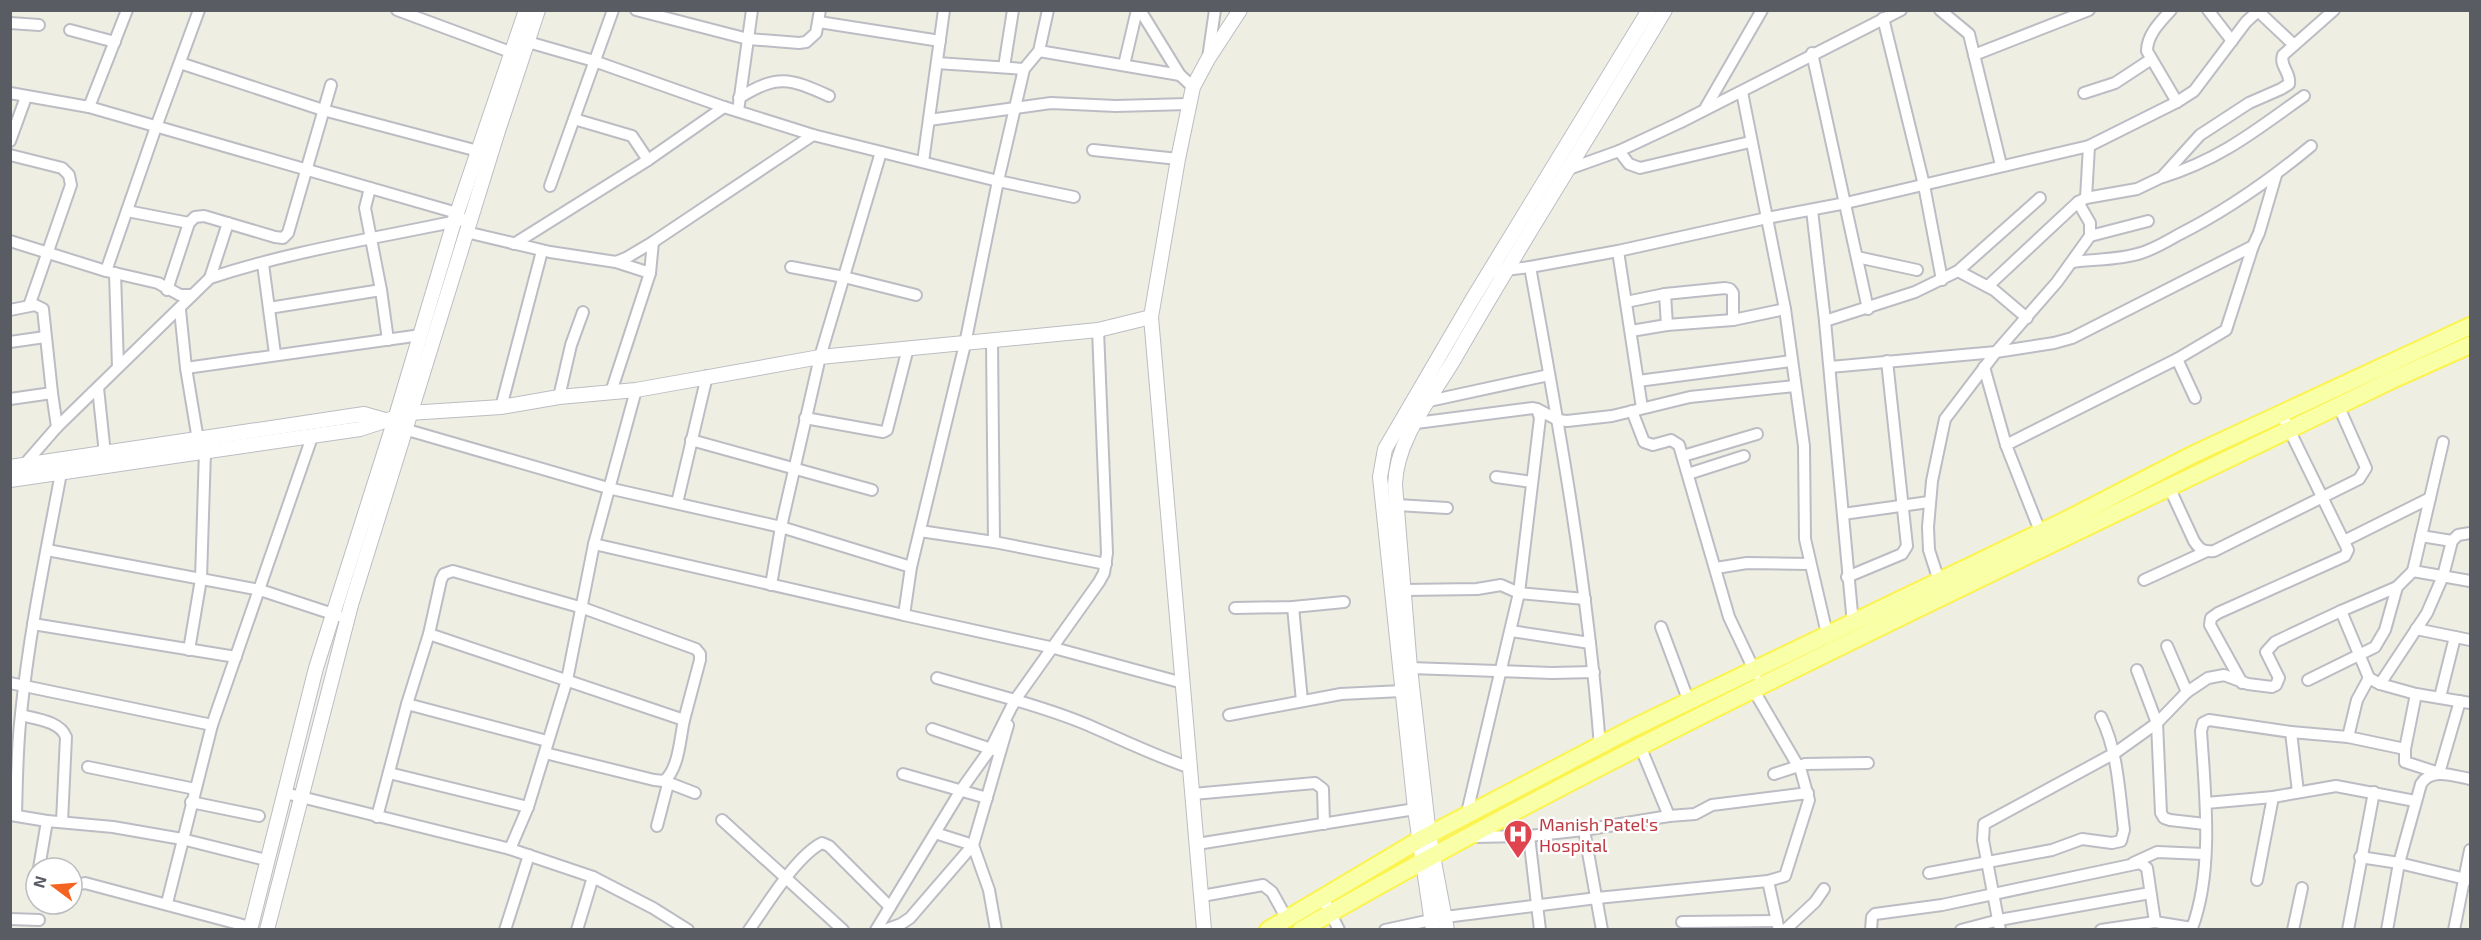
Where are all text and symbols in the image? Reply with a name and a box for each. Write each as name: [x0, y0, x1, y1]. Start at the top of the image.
place label: Manish Patel's Hospital: [1539, 813, 1658, 856]
hospital icon: Manish Patel's Hospital: [1502, 818, 1534, 860]
north arrow: [24, 856, 84, 916]
text: N: [28, 874, 50, 890]

